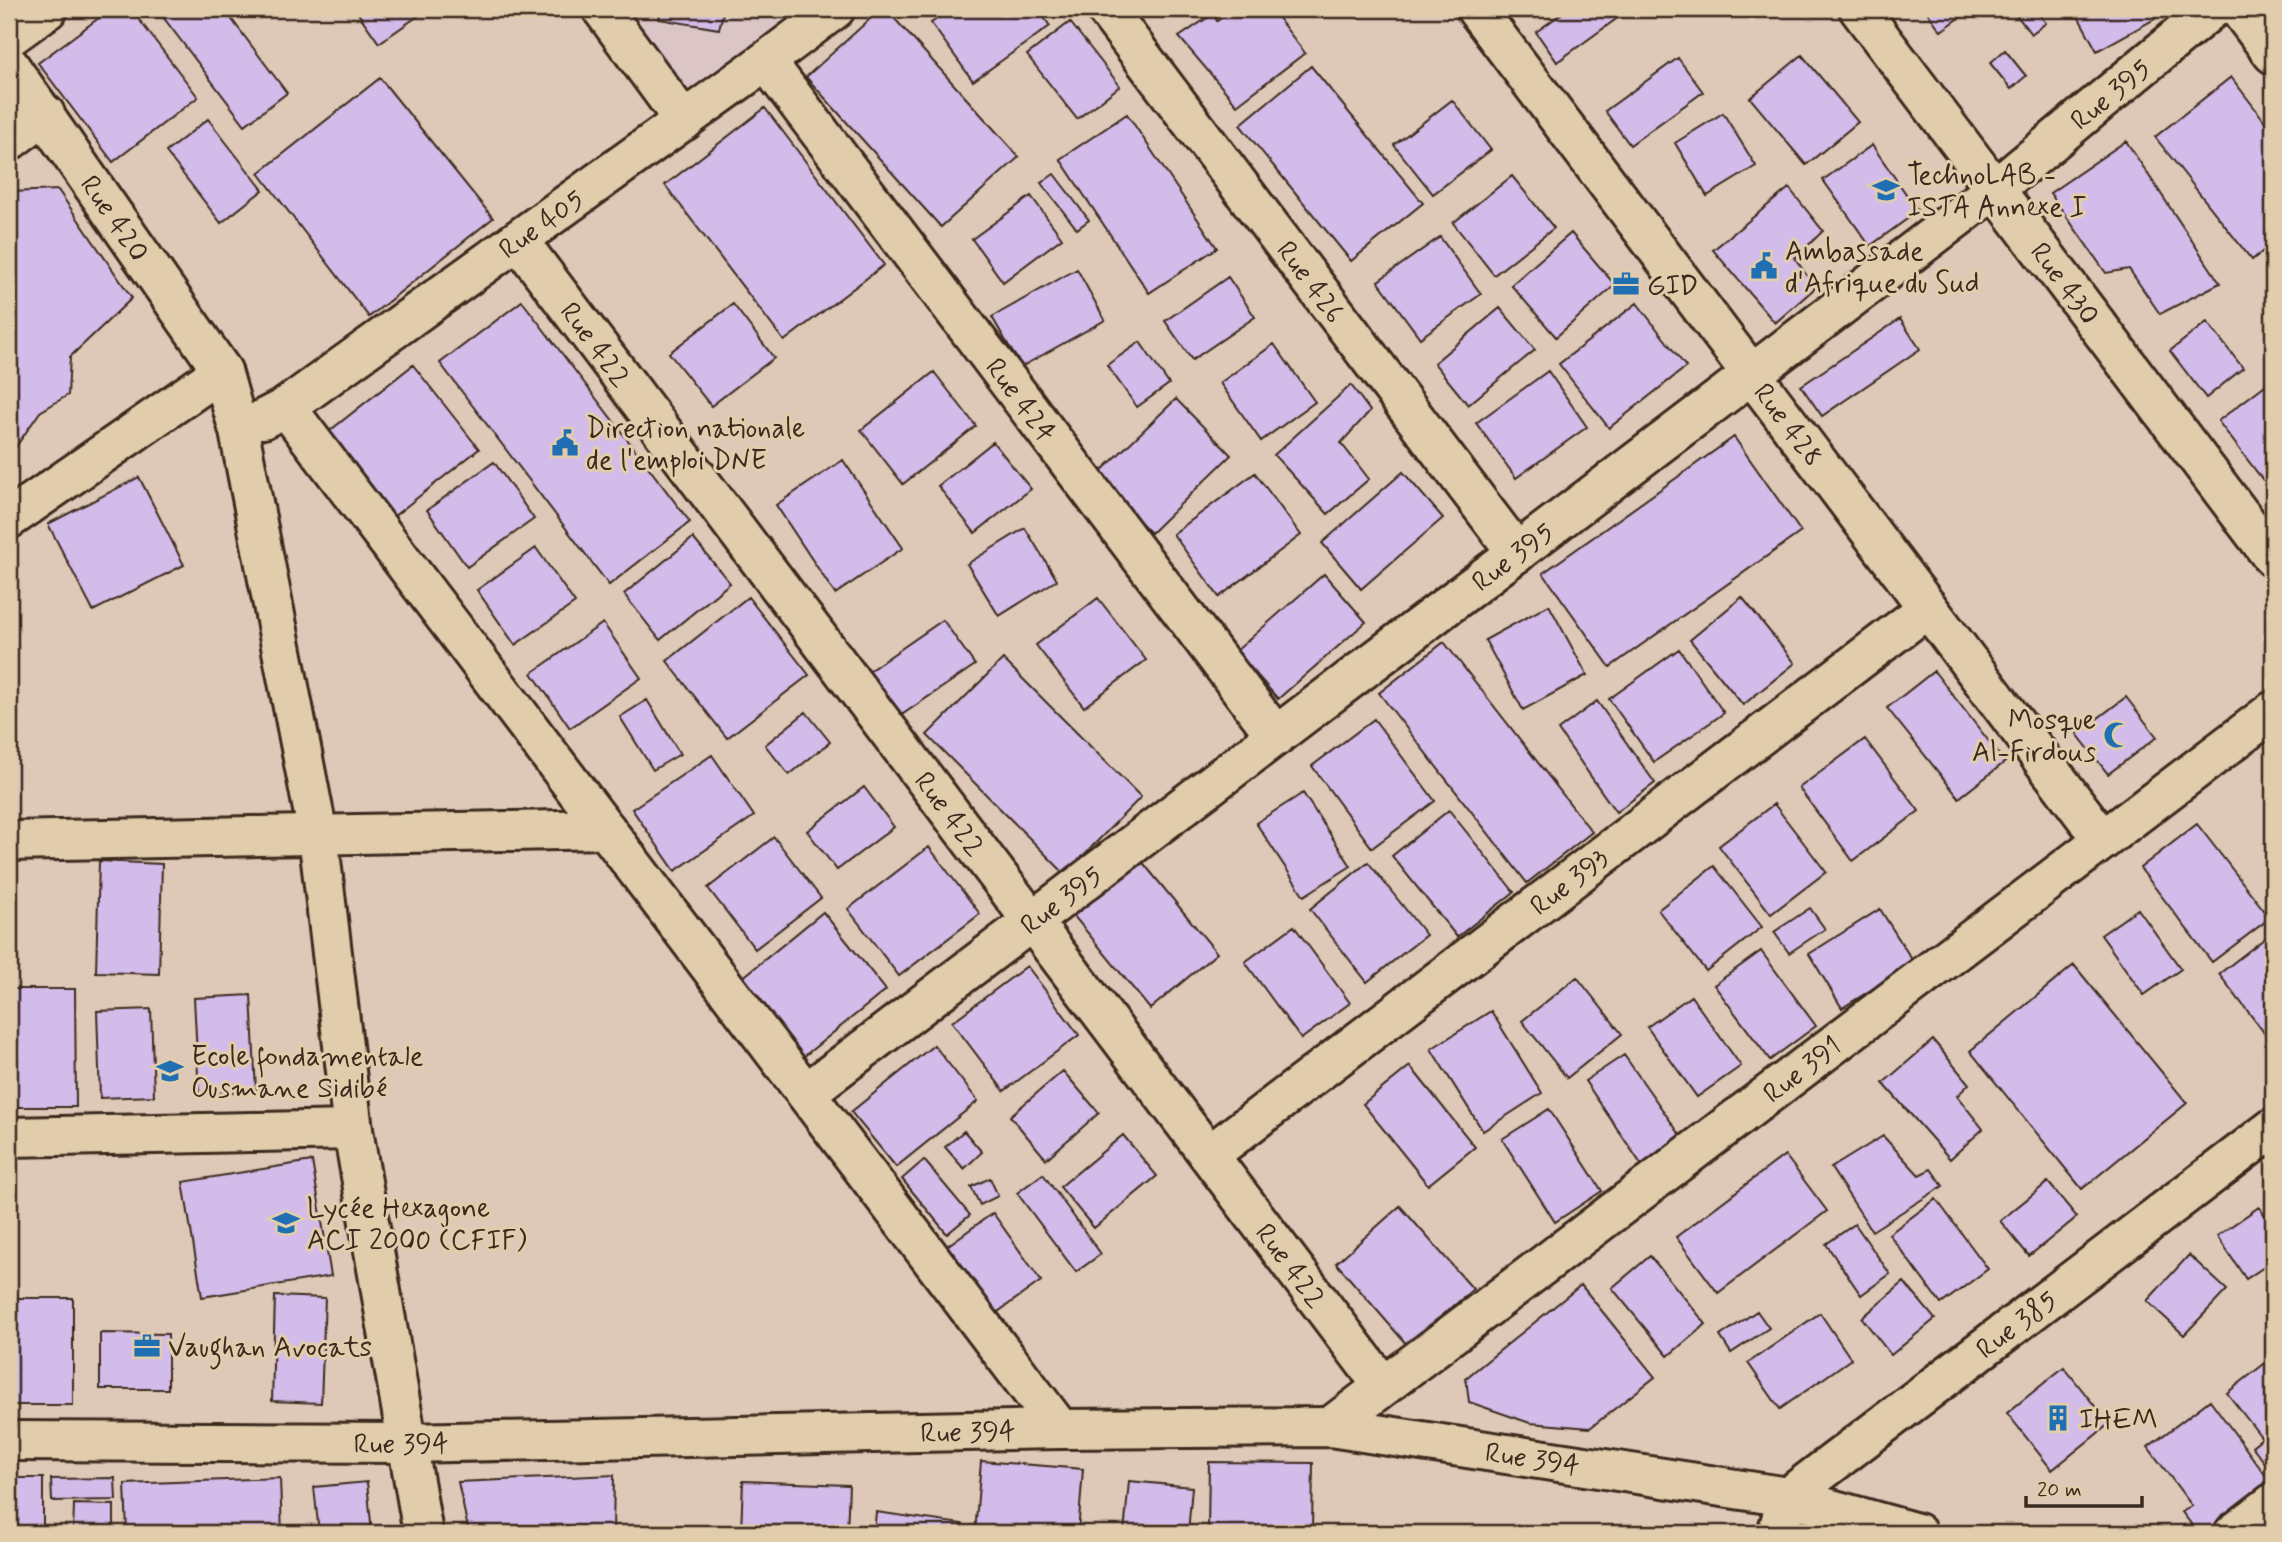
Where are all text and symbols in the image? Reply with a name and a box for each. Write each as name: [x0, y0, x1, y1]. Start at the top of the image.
street label: Rue 395: [2064, 51, 2160, 140]
place label: TechnoLAB - ISTA Annexe I: [1907, 158, 2086, 227]
street label: Rue 420: [70, 169, 156, 269]
school or university icon: TechnoLAB - ISTA Annexe I: [1871, 175, 1901, 205]
street label: Rue 405: [492, 182, 592, 269]
street label: Rue 426: [1267, 234, 1352, 331]
place label: Ambassade d'Afrique du Sud: [1785, 234, 1979, 303]
street label: Rue 430: [2020, 236, 2107, 333]
public building icon: Ambassade d'Afrique du Sud: [1749, 251, 1779, 281]
place label: GID: [1647, 268, 1698, 305]
office icon: GID: [1611, 269, 1641, 299]
street label: Rue 422: [550, 295, 638, 395]
street label: Rue 424: [976, 351, 1064, 451]
street label: Rue 428: [1744, 376, 1831, 475]
place label: Direction nationale de l'emploi DNE: [586, 411, 805, 480]
public building icon: Direction nationale de l'emploi DNE: [550, 428, 580, 458]
street label: Rue 395: [1465, 515, 1562, 601]
place label: Mosque Al-Firdous: [1972, 703, 2096, 772]
mosque icon: Mosque Al-Firdous: [2102, 720, 2132, 750]
street label: Rue 422: [905, 765, 993, 864]
street label: Rue 393: [1523, 841, 1617, 925]
street label: Rue 395: [1014, 858, 1111, 945]
street label: Rue 391: [1756, 1029, 1850, 1113]
place label: Ecole fondamentale Ousmane Sidibé: [191, 1039, 424, 1108]
school or university icon: Ecole fondamentale Ousmane Sidibé: [155, 1056, 185, 1086]
place label: Lycée Hexagone ACI 2000 (CFIF): [307, 1191, 527, 1260]
school or university icon: Lycée Hexagone ACI 2000 (CFIF): [271, 1208, 301, 1238]
street label: Rue 422: [1246, 1216, 1334, 1316]
street label: Rue 385: [1969, 1283, 2066, 1368]
place label: Vaughan Avocats: [168, 1330, 372, 1370]
office icon: Vaughan Avocats: [132, 1331, 162, 1361]
place label: IHEM: [2079, 1402, 2158, 1439]
building icon: IHEM: [2043, 1403, 2073, 1433]
street label: Rue 394: [920, 1414, 1016, 1453]
street label: Rue 394: [353, 1426, 449, 1464]
street label: Rue 394: [1482, 1435, 1582, 1486]
scale bar: [2026, 1465, 2142, 1509]
text: 20 m: [2037, 1476, 2082, 1504]

